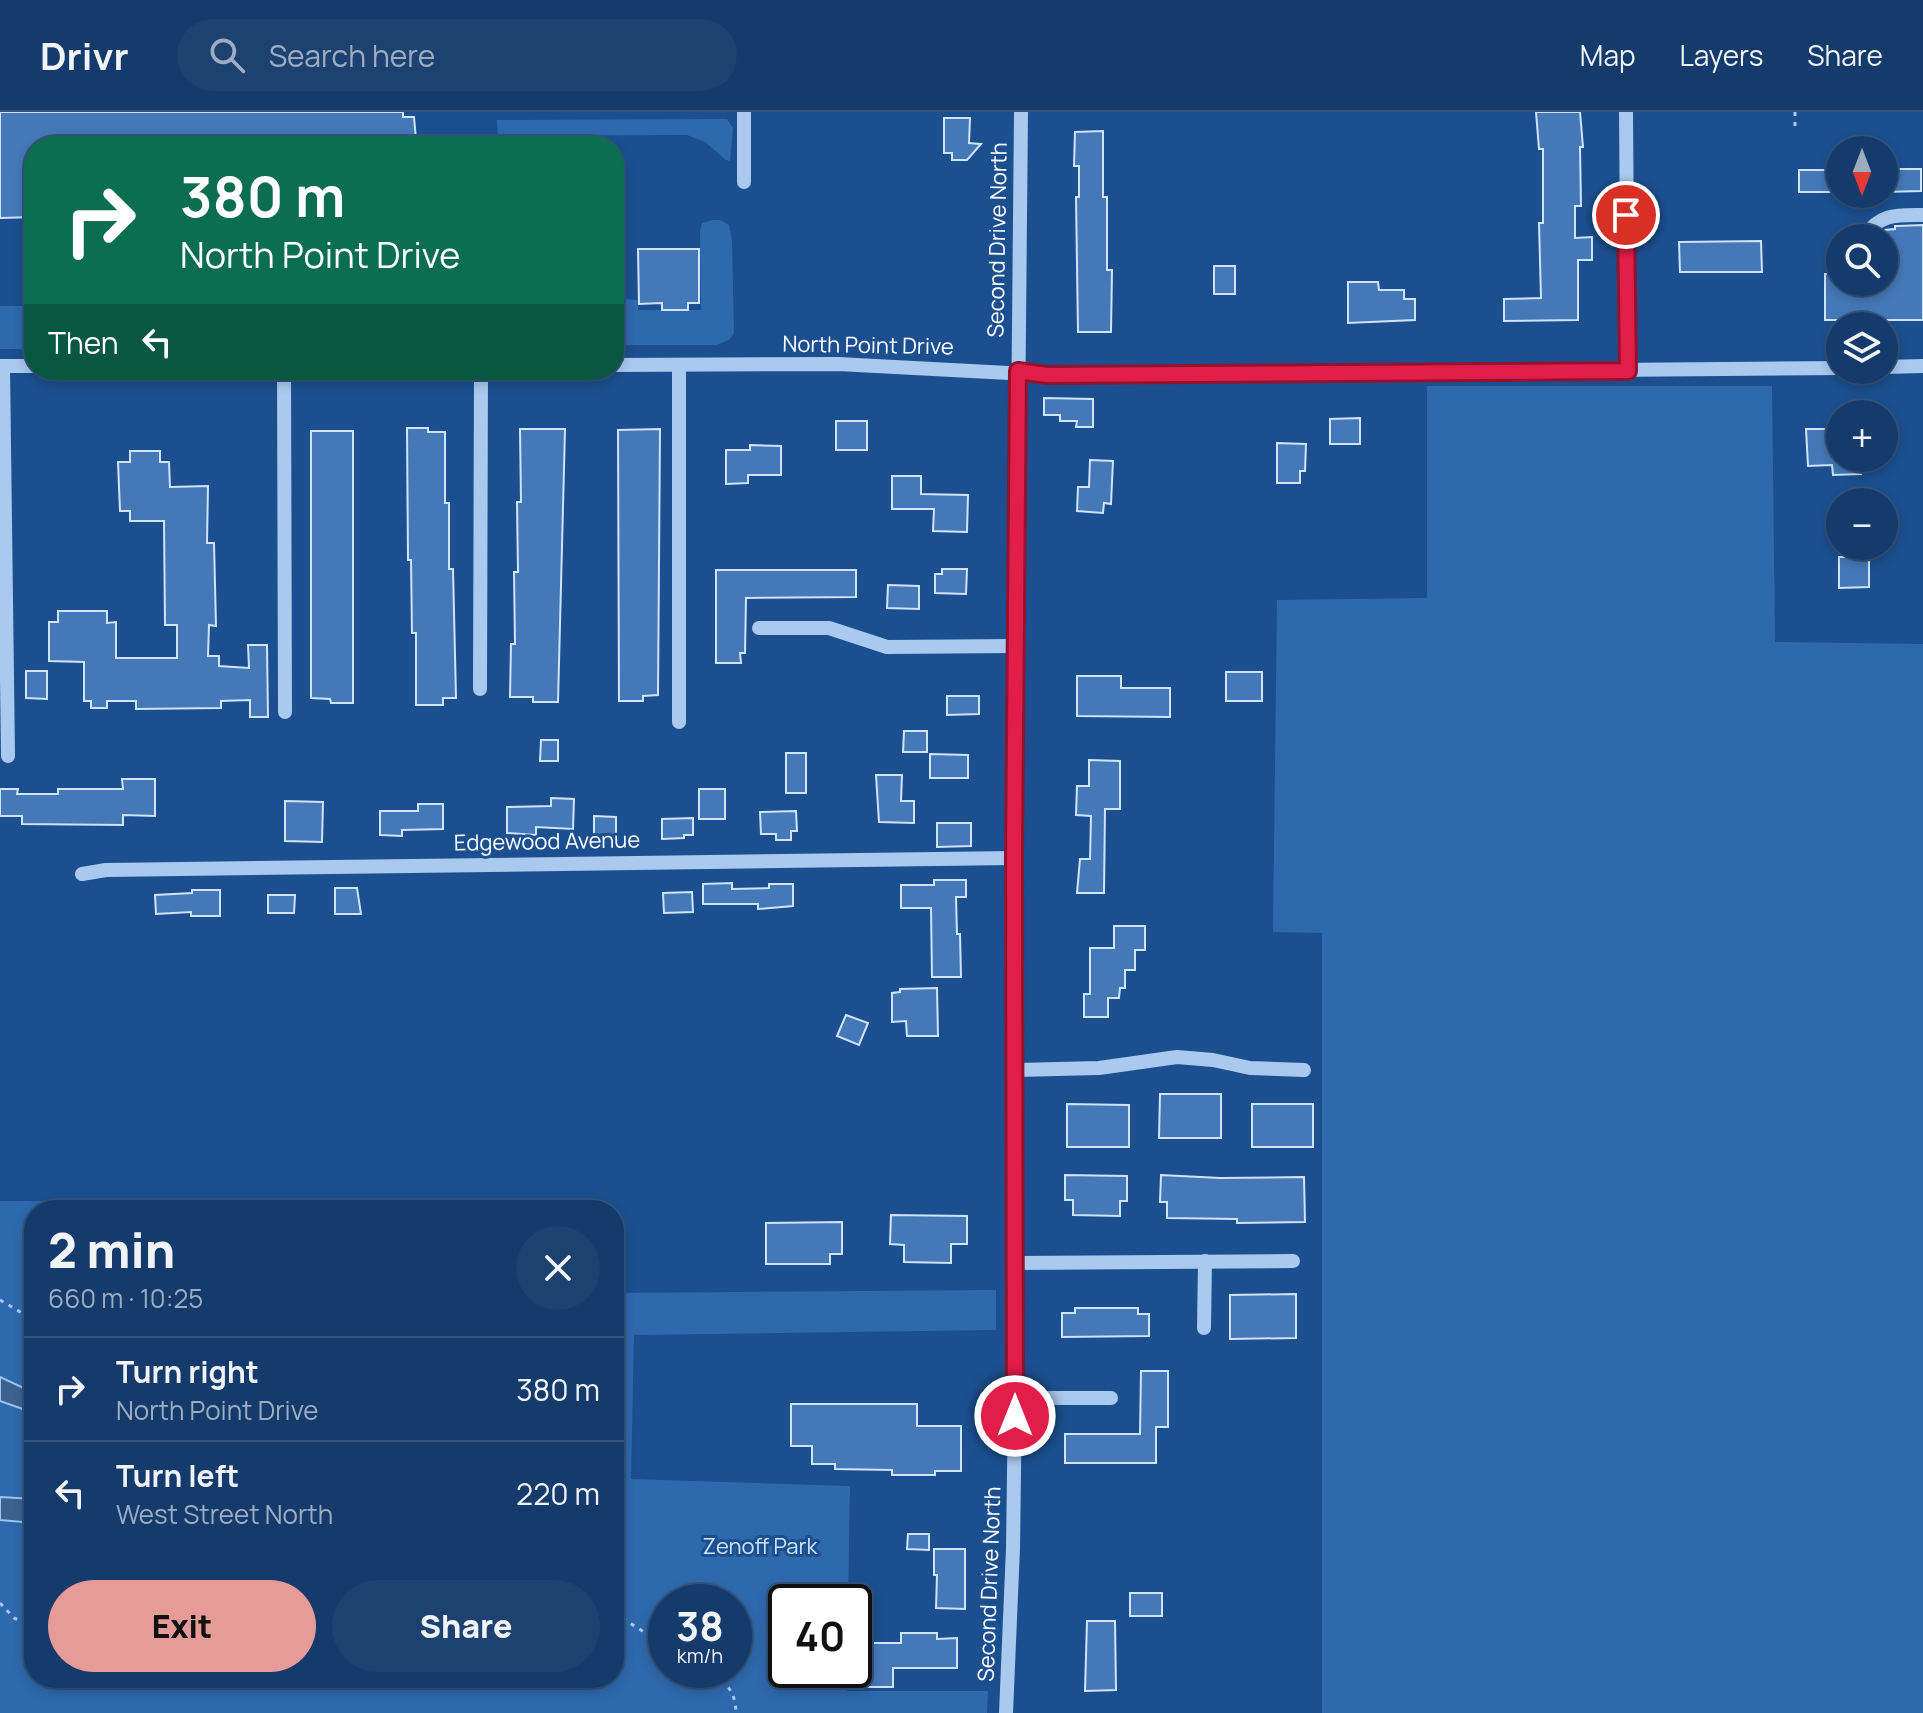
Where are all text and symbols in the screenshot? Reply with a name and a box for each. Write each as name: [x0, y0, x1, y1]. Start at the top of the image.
search box: [177, 19, 737, 91]
text: Drivr: [40, 29, 129, 81]
icon: search: [205, 33, 249, 77]
text: Search here: [269, 35, 435, 76]
text: Map: [1580, 36, 1636, 74]
text: Layers: [1680, 36, 1763, 74]
text: Share: [1807, 36, 1883, 74]
north arrow: [1826, 136, 1898, 208]
map controls: [1826, 136, 1898, 560]
street label: Second Drive North: [980, 142, 1014, 338]
text: 380 m: [180, 157, 345, 234]
icon: right: [48, 168, 152, 272]
pin: [1592, 181, 1660, 249]
icon: arrive: [1604, 193, 1648, 237]
button: search: [1826, 224, 1898, 296]
text: North Point Drive: [180, 230, 460, 279]
button: layers: [1826, 312, 1898, 384]
icon: left: [135, 320, 179, 364]
text: Then: [48, 322, 119, 363]
street label: North Point Drive: [782, 329, 954, 361]
button: +: [1826, 400, 1898, 472]
button: −: [1826, 488, 1898, 560]
street label: Edgewood Avenue: [454, 824, 641, 858]
text: 2 min: [48, 1217, 175, 1282]
button: close: [516, 1226, 600, 1310]
text: 660 m · 10:25: [48, 1280, 203, 1316]
text: Turn right: [116, 1351, 259, 1392]
icon: right: [48, 1367, 92, 1411]
text: 380 m: [516, 1369, 600, 1410]
position arrow: [973, 1374, 1057, 1458]
text: North Point Drive: [116, 1392, 319, 1428]
text: Turn left: [116, 1455, 239, 1496]
icon: left: [48, 1471, 92, 1515]
text: 220 m: [516, 1473, 600, 1514]
street label: Second Drive North: [971, 1486, 1007, 1682]
text: West Street North: [116, 1496, 333, 1532]
park label: Zenoff Park: [703, 1531, 819, 1561]
button: Exit: [48, 1580, 316, 1672]
button: Share: [332, 1580, 600, 1672]
speed limit sign: 40: [768, 1584, 872, 1688]
text: 38: [676, 1598, 724, 1653]
text: km/h: [677, 1642, 723, 1669]

